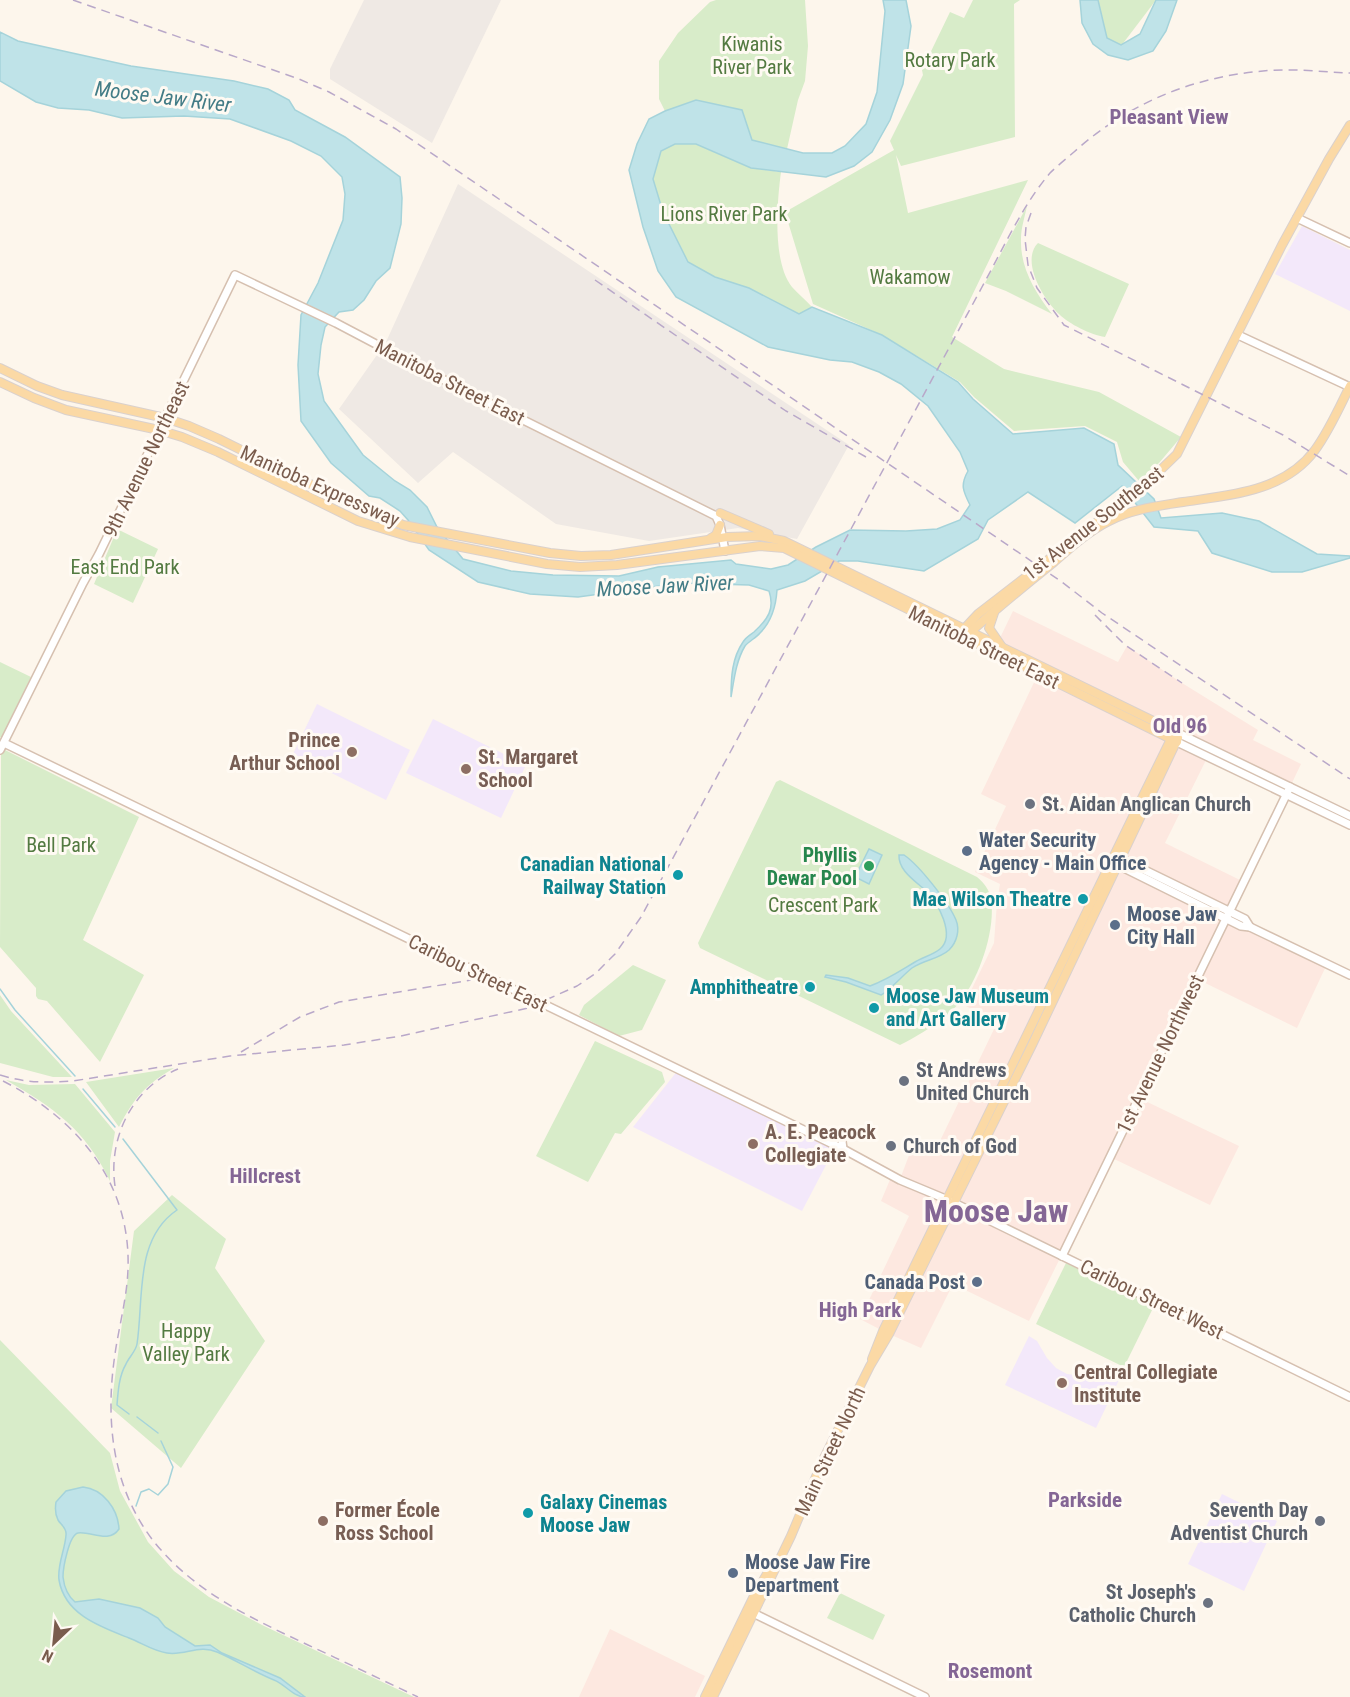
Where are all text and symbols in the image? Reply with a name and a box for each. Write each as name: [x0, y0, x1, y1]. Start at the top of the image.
park label: Kiwanis River Park: [712, 32, 792, 79]
park label: Rotary Park: [904, 48, 996, 72]
water label: Moose Jaw River: [94, 77, 233, 117]
district label: Pleasant View: [1110, 105, 1229, 129]
park label: Lions River Park: [661, 202, 787, 226]
park label: Wakamow: [869, 265, 951, 289]
street label: Manitoba Street East: [371, 334, 529, 430]
street label: 9th Avenue Northeast: [98, 377, 194, 541]
street label: Manitoba Expressway: [237, 440, 403, 532]
street label: 1st Avenue Southeast: [1018, 461, 1168, 585]
park label: East End Park: [71, 555, 179, 579]
water label: Moose Jaw River: [596, 570, 735, 602]
street label: Manitoba Street East: [905, 600, 1063, 694]
district label: Old 96: [1153, 714, 1207, 738]
place label: Prince Arthur School: [229, 728, 340, 775]
marker: Prince Arthur School: [345, 745, 359, 759]
place label: St. Margaret School: [478, 745, 578, 792]
marker: St. Margaret School: [459, 762, 473, 776]
place label: St. Aidan Anglican Church: [1042, 792, 1251, 816]
marker: St. Aidan Anglican Church: [1023, 797, 1037, 811]
place label: Water Security Agency - Main Office: [979, 828, 1146, 875]
park label: Bell Park: [26, 833, 96, 857]
place label: Phyllis Dewar Pool: [767, 843, 857, 890]
marker: Water Security Agency - Main Office: [960, 844, 974, 858]
place label: Canadian National Railway Station: [520, 852, 666, 899]
marker: Phyllis Dewar Pool: [862, 859, 876, 873]
marker: Canadian National Railway Station: [671, 868, 685, 882]
place label: Mae Wilson Theatre: [912, 887, 1071, 911]
marker: Mae Wilson Theatre: [1076, 892, 1090, 906]
park label: Crescent Park: [768, 893, 878, 917]
place label: Moose Jaw City Hall: [1127, 902, 1218, 949]
marker: Moose Jaw City Hall: [1108, 918, 1122, 932]
street label: Caribou Street East: [405, 929, 552, 1017]
street label: 1st Avenue Northwest: [1111, 971, 1209, 1137]
place label: Amphitheatre: [690, 975, 798, 999]
marker: Amphitheatre: [803, 980, 817, 994]
place label: Moose Jaw Museum and Art Gallery: [886, 984, 1049, 1031]
marker: Moose Jaw Museum and Art Gallery: [867, 1001, 881, 1015]
place label: St Andrews United Church: [916, 1058, 1029, 1105]
marker: St Andrews United Church: [897, 1074, 911, 1088]
place label: A. E. Peacock Collegiate: [765, 1120, 876, 1167]
place label: Church of God: [903, 1134, 1017, 1158]
marker: A. E. Peacock Collegiate: [746, 1137, 760, 1151]
marker: Church of God: [884, 1139, 898, 1153]
district label: Hillcrest: [229, 1164, 301, 1188]
district label: Moose Jaw: [924, 1192, 1068, 1230]
street label: Caribou Street West: [1076, 1254, 1228, 1344]
place label: Canada Post: [865, 1270, 965, 1294]
marker: Canada Post: [970, 1275, 984, 1289]
district label: High Park: [819, 1298, 902, 1322]
park label: Happy Valley Park: [142, 1319, 230, 1366]
place label: Central Collegiate Institute: [1074, 1360, 1218, 1407]
marker: Central Collegiate Institute: [1055, 1376, 1069, 1390]
street label: Main Street North: [790, 1383, 870, 1519]
district label: Parkside: [1048, 1488, 1122, 1512]
place label: Galaxy Cinemas Moose Jaw: [540, 1490, 667, 1537]
place label: Former École Ross School: [335, 1498, 440, 1545]
place label: Seventh Day Adventist Church: [1170, 1498, 1308, 1545]
marker: Galaxy Cinemas Moose Jaw: [521, 1506, 535, 1520]
marker: Former École Ross School: [316, 1514, 330, 1528]
marker: Seventh Day Adventist Church: [1313, 1514, 1327, 1528]
place label: Moose Jaw Fire Department: [745, 1550, 870, 1597]
marker: Moose Jaw Fire Department: [726, 1566, 740, 1580]
place label: St Joseph's Catholic Church: [1069, 1580, 1196, 1627]
marker: St Joseph's Catholic Church: [1201, 1596, 1215, 1610]
north arrow: [24, 1613, 84, 1673]
text: N: [39, 1645, 56, 1667]
district label: Rosemont: [948, 1659, 1032, 1683]

